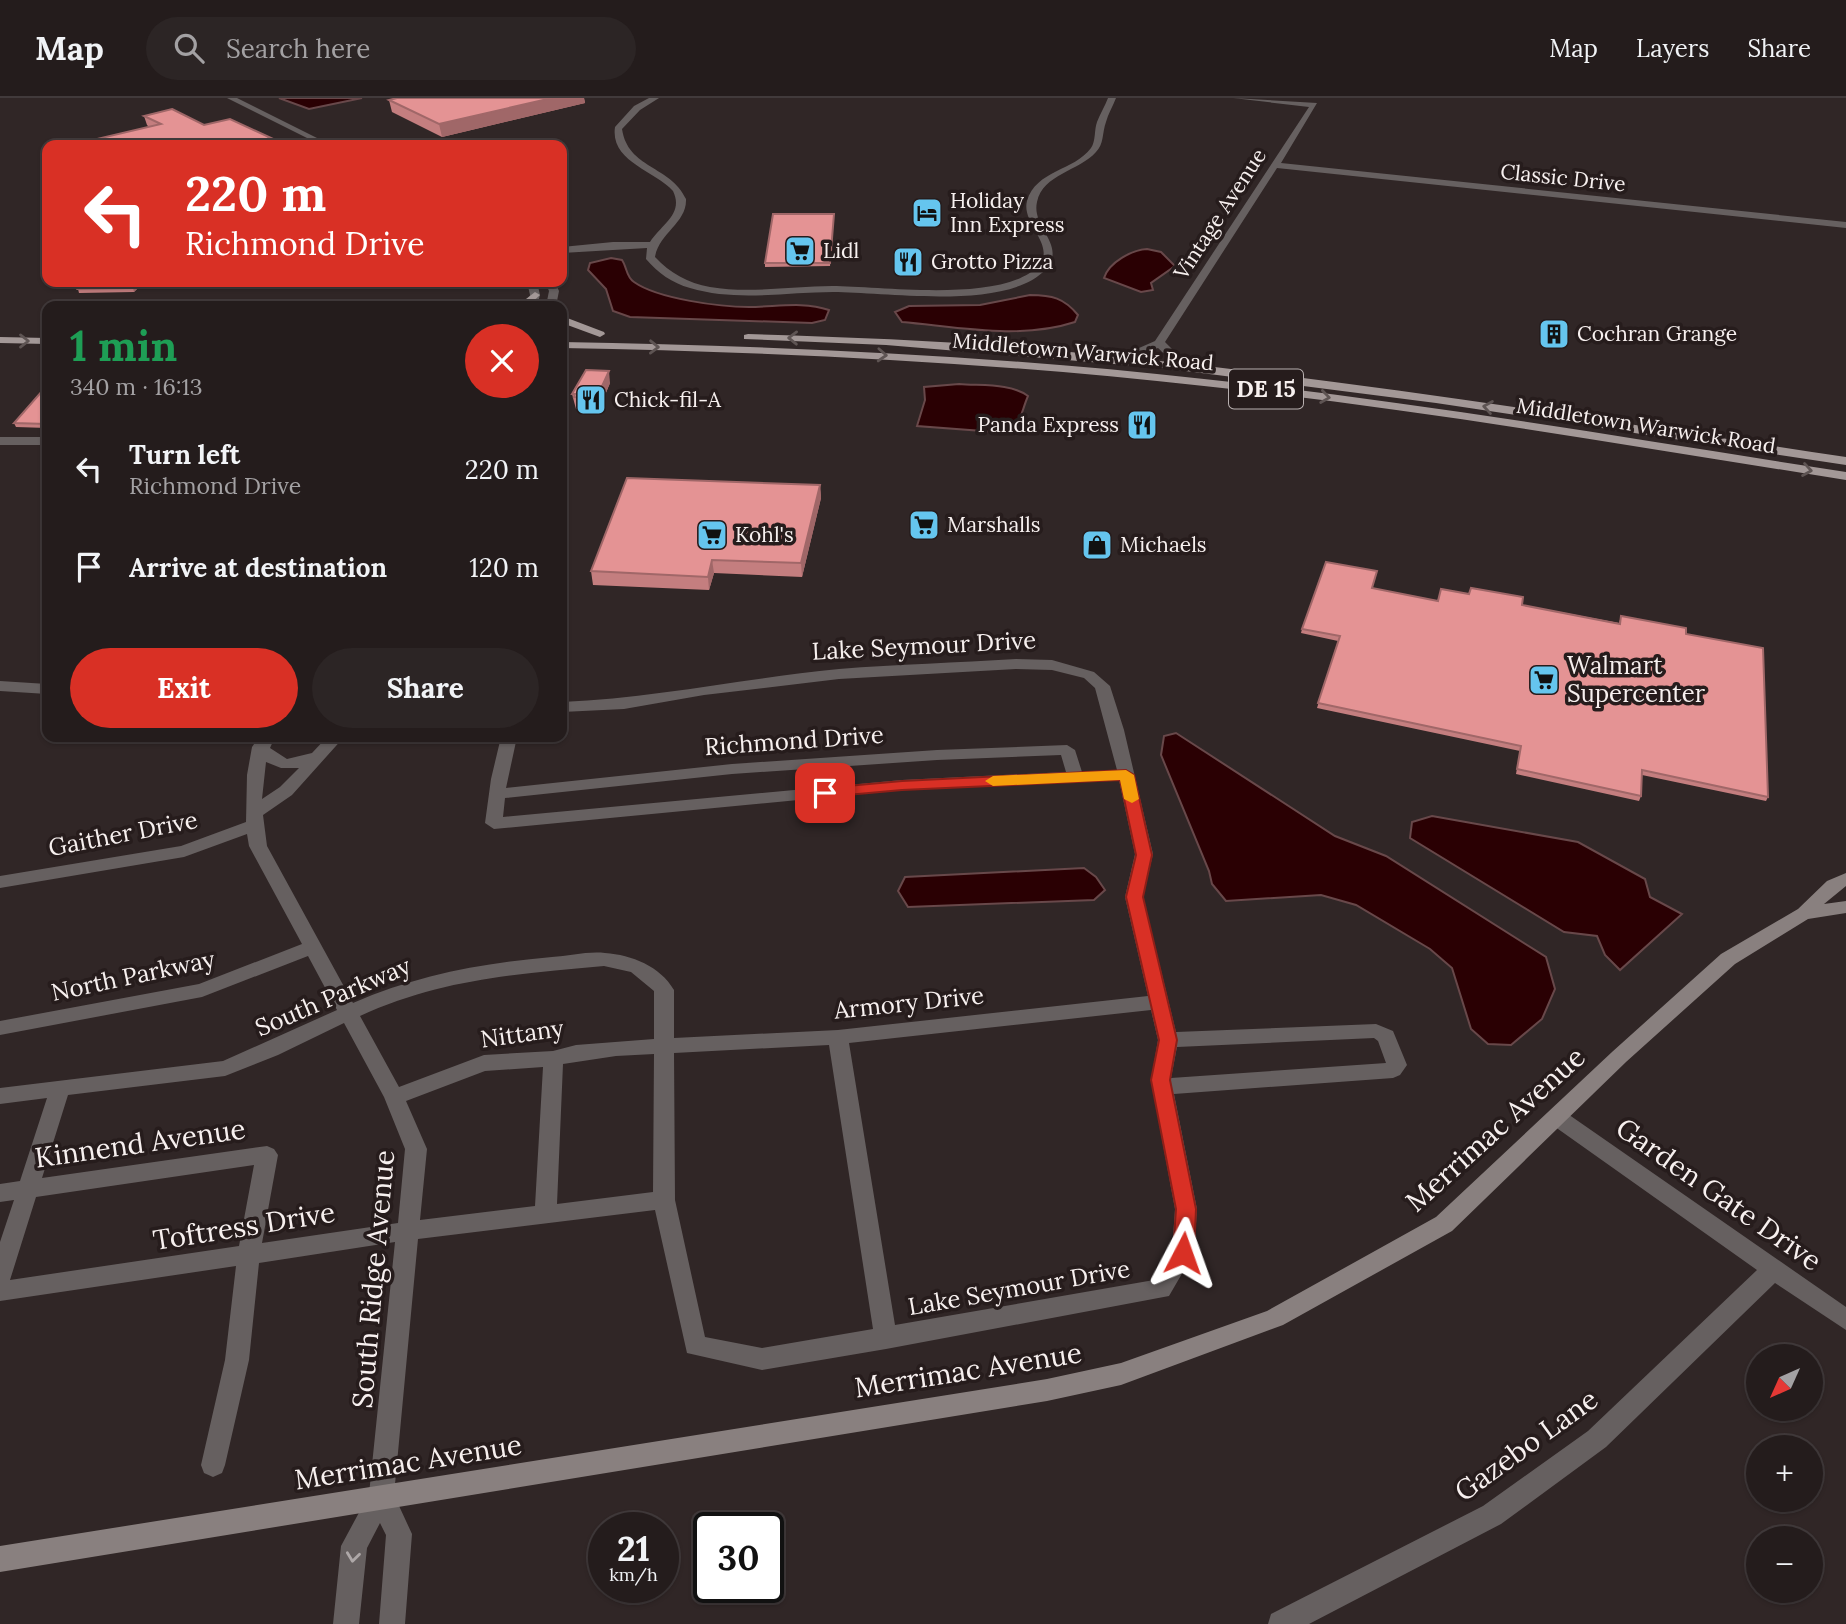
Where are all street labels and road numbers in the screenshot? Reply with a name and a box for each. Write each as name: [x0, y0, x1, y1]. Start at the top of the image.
street label: Vintage Avenue: [1167, 143, 1272, 285]
street label: Classic Drive: [1499, 158, 1627, 198]
street label: Middletown Warwick Road: [951, 327, 1215, 376]
road number: DE 15: [1229, 370, 1303, 408]
street label: Middletown Warwick Road: [1515, 392, 1778, 459]
street label: Lake Seymour Drive: [811, 624, 1037, 667]
street label: Richmond Drive: [703, 719, 885, 762]
street label: Gaither Drive: [46, 804, 200, 863]
street label: North Parkway: [48, 943, 218, 1008]
street label: South Parkway: [250, 950, 415, 1043]
street label: Armory Drive: [831, 979, 986, 1026]
street label: Nittany: [478, 1012, 566, 1055]
street label: Merrimac Avenue: [1398, 1039, 1592, 1219]
street label: Kinnend Avenue: [32, 1110, 248, 1176]
street label: Garden Gate Drive: [1609, 1110, 1829, 1278]
street label: South Ridge Avenue: [344, 1148, 402, 1410]
street label: Toftress Drive: [150, 1194, 338, 1258]
street label: Lake Seymour Drive: [906, 1253, 1132, 1322]
street label: Merrimac Avenue: [852, 1334, 1084, 1406]
street label: Gazebo Lane: [1447, 1381, 1605, 1509]
street label: Merrimac Avenue: [292, 1426, 524, 1498]

